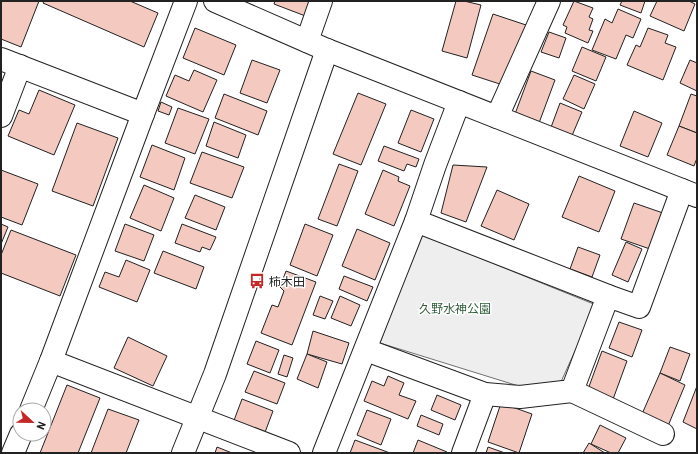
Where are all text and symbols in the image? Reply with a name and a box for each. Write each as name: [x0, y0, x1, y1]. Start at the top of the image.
bus stop icon: 柿木田: [248, 272, 266, 290]
place label: 柿木田: [269, 274, 305, 288]
park label: 久野水神公園: [419, 301, 491, 315]
north arrow: [12, 402, 52, 442]
text: N: [34, 420, 49, 432]

